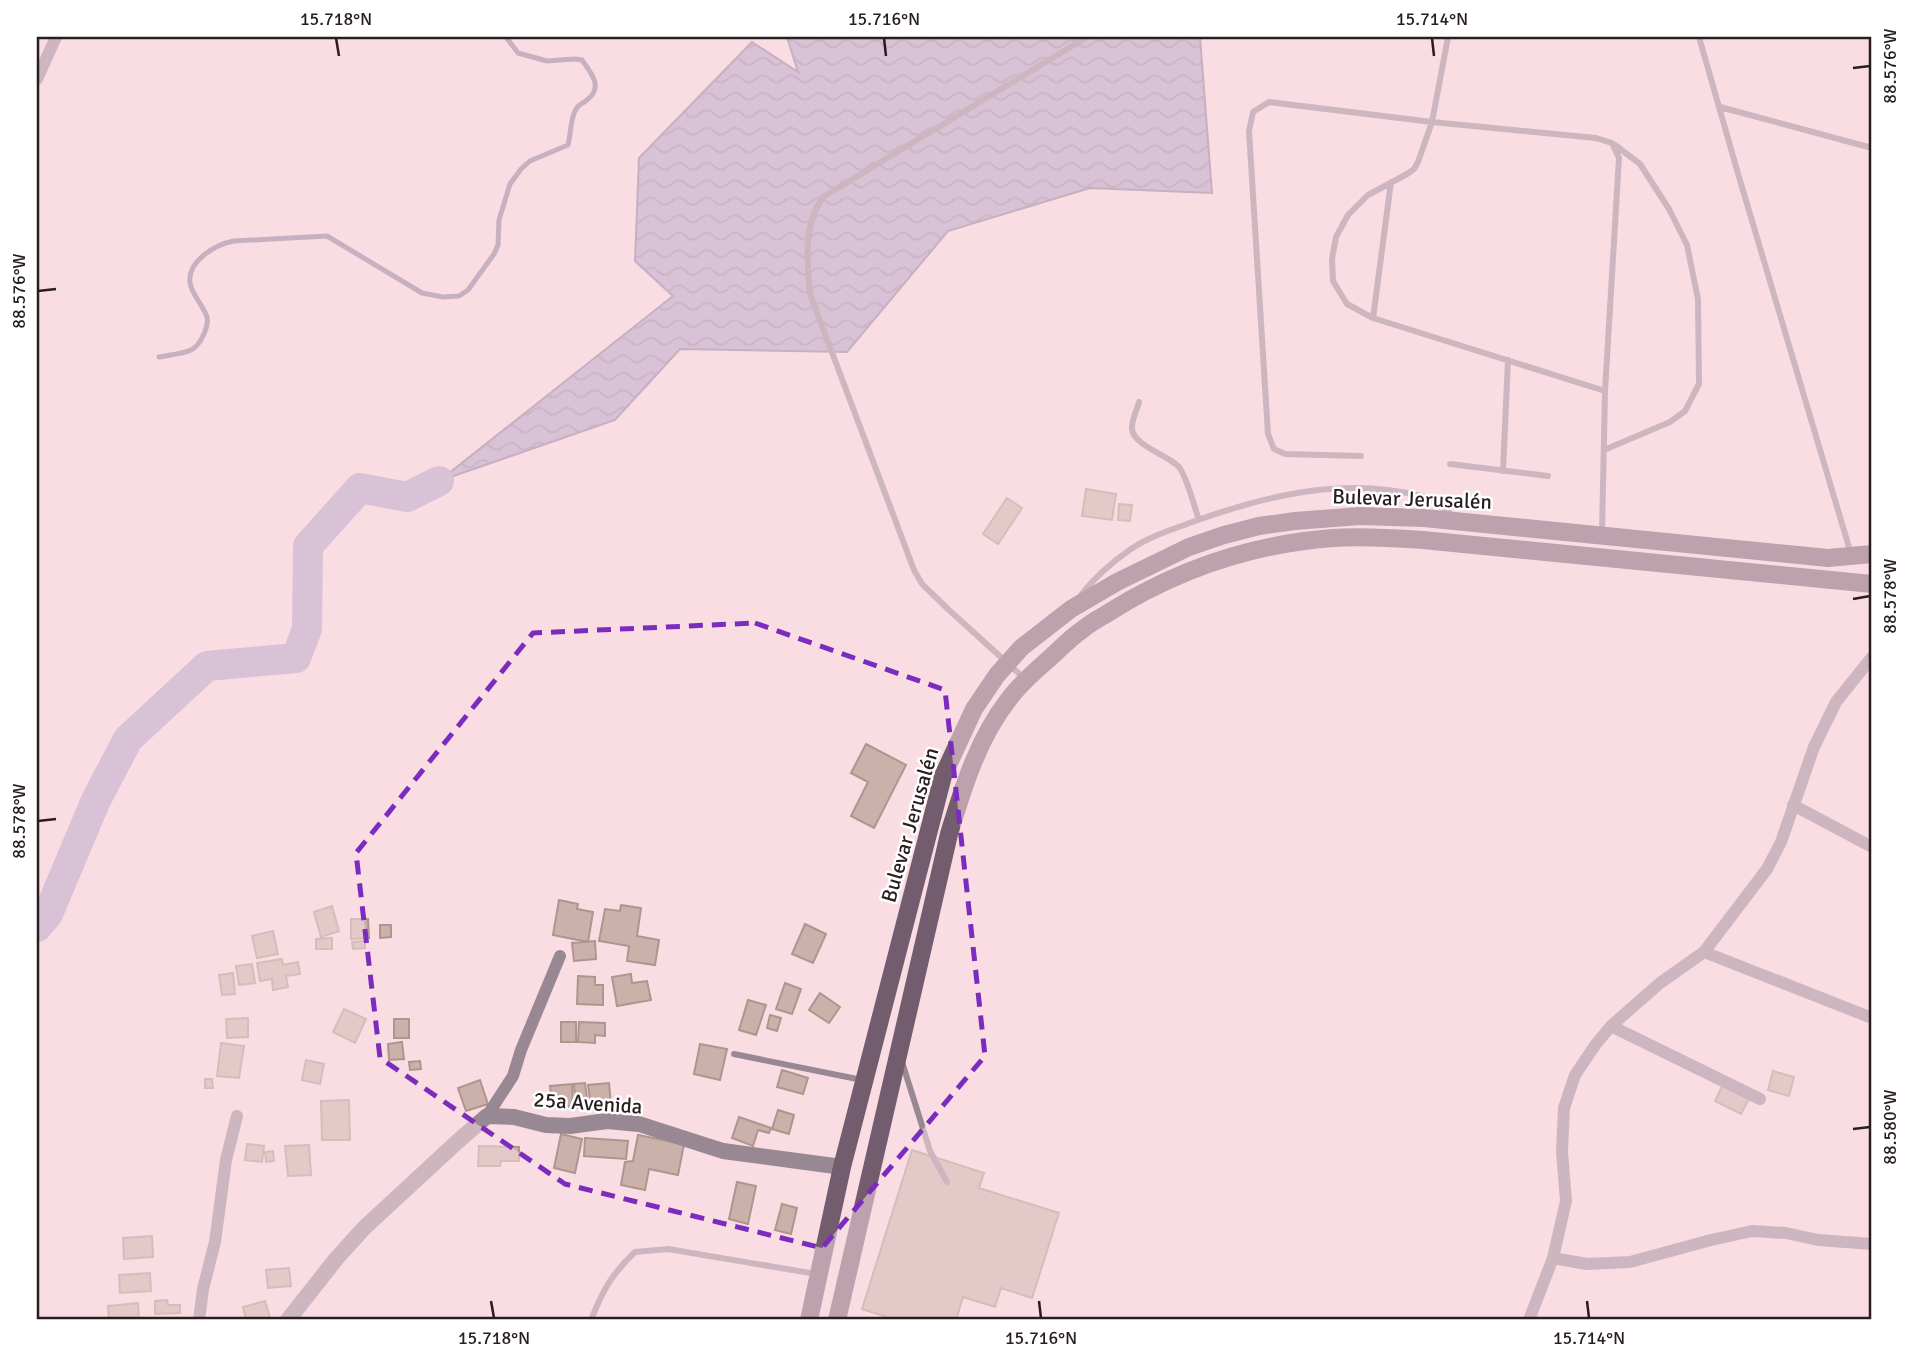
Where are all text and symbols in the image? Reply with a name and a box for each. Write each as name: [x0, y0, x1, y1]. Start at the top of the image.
text: 15.718°N: [300, 8, 372, 30]
text: 15.716°N: [848, 8, 920, 30]
text: 15.714°N: [1396, 8, 1468, 30]
text: 88.576°W: [1879, 28, 1901, 104]
text: 88.576°W: [8, 253, 30, 329]
street label: Bulevar Jerusalén: [1332, 483, 1492, 515]
text: 88.578°W: [1879, 558, 1901, 634]
street label: Bulevar Jerusalén: [875, 745, 945, 905]
text: 88.578°W: [8, 783, 30, 859]
street label: 25a Avenida: [533, 1086, 643, 1120]
text: 88.580°W: [1879, 1089, 1901, 1165]
text: 15.718°N: [458, 1327, 530, 1349]
text: 15.716°N: [1005, 1327, 1077, 1349]
text: 15.714°N: [1553, 1327, 1625, 1349]

